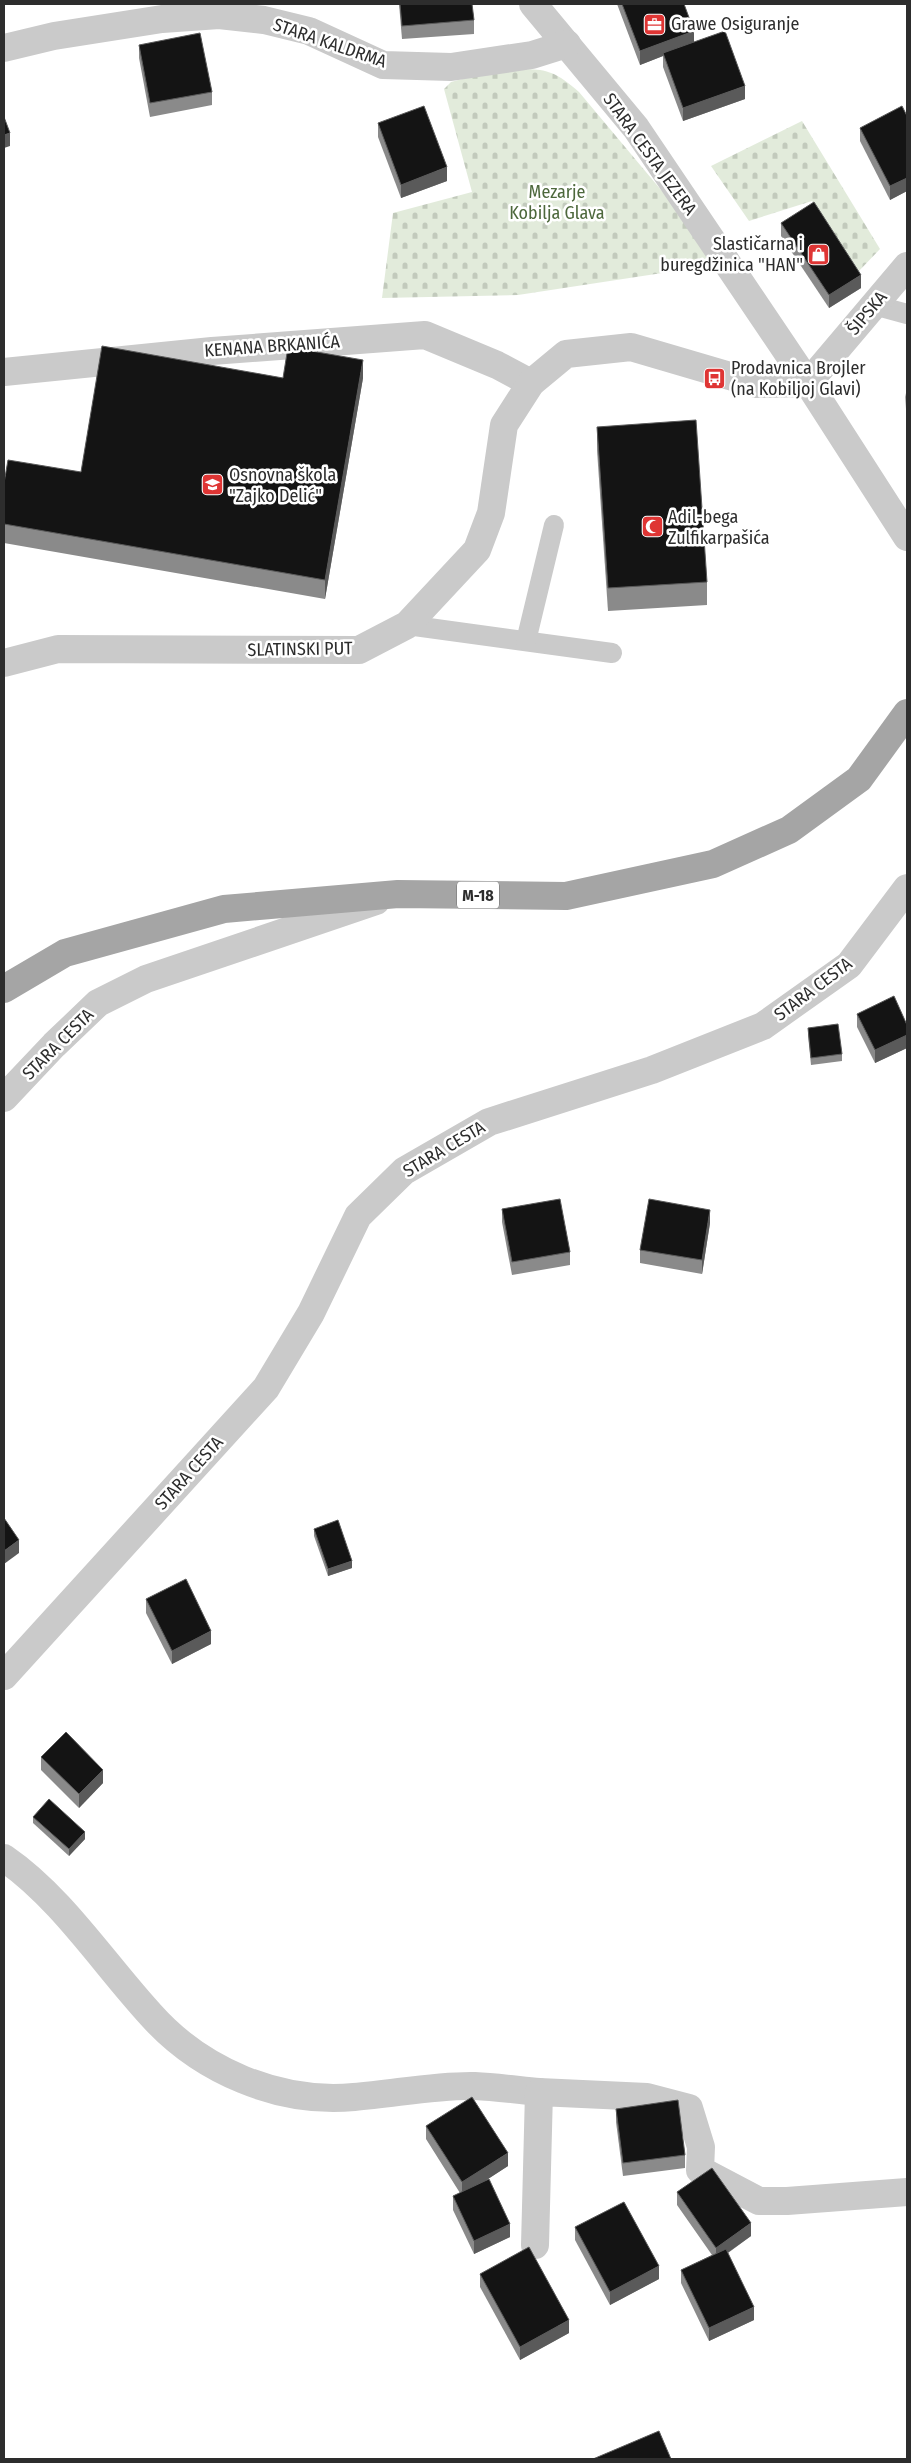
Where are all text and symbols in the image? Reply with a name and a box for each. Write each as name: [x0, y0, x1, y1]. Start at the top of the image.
office icon: Grawe Osiguranje: [643, 12, 667, 36]
street label: STARA KALDRMA: [270, 13, 390, 73]
place label: Grawe Osiguranje: [671, 13, 799, 35]
street label: STARA CESTA JEZERA: [598, 89, 702, 220]
park label: Mezarje Kobilja Glava: [509, 181, 605, 224]
place label: Slastičarna i buregdžinica "HAN": [660, 233, 803, 276]
shop icon: Slastičarna i buregdžinica "HAN": [807, 242, 831, 266]
street label: ŠIPSKA: [842, 286, 892, 339]
street label: KENANA BRKANIĆA: [203, 330, 341, 362]
place label: Prodavnica Brojler (na Kobiljoj Glavi): [731, 357, 866, 400]
bus stop icon: Prodavnica Brojler (na Kobiljoj Glavi): [703, 366, 727, 390]
place label: Osnovna škola "Zajko Delić": [229, 464, 336, 507]
school or university icon: Osnovna škola "Zajko Delić": [201, 473, 225, 497]
place label: Adil-bega Zulfikarpašića: [668, 506, 770, 549]
mosque icon: Adil-bega Zulfikarpašića: [640, 515, 664, 539]
street label: SLATINSKI PUT: [247, 637, 353, 661]
road number: M-18: [457, 882, 499, 908]
street label: STARA CESTA: [770, 952, 857, 1025]
street label: STARA CESTA: [18, 1003, 99, 1084]
street label: STARA CESTA: [399, 1116, 489, 1182]
street label: STARA CESTA: [150, 1431, 228, 1514]

